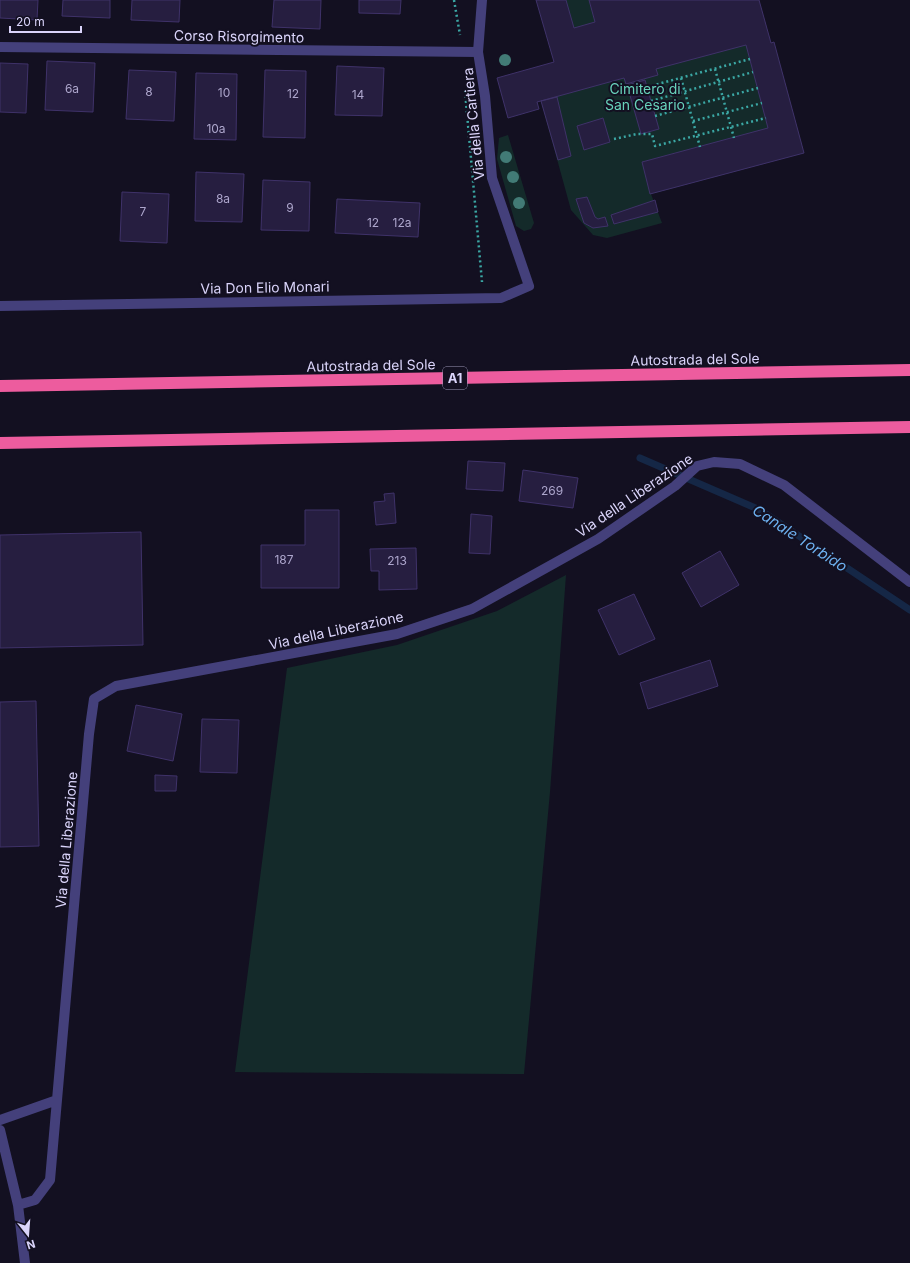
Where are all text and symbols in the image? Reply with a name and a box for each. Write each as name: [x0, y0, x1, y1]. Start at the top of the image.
scale bar: [10, 8, 81, 34]
text: 20 m: [16, 14, 45, 29]
street label: Corso Risorgimento: [174, 26, 304, 46]
street label: Via della Cartiera: [459, 67, 487, 181]
park label: Cimitero di San Cesario: [605, 80, 685, 113]
house number: 6a: [65, 81, 79, 96]
house number: 8: [145, 84, 153, 99]
house number: 10: [218, 85, 230, 100]
house number: 12: [287, 86, 299, 101]
house number: 14: [352, 87, 365, 102]
house number: 10a: [206, 121, 226, 136]
house number: 8a: [216, 191, 230, 206]
house number: 9: [286, 200, 294, 215]
house number: 7: [140, 204, 147, 219]
house number: 12: [367, 215, 379, 230]
house number: 12a: [393, 215, 411, 230]
street label: Via Don Elio Monari: [200, 277, 330, 297]
street label: Autostrada del Sole: [630, 349, 760, 369]
street label: Autostrada del Sole: [306, 355, 436, 375]
road number: A1: [443, 367, 467, 389]
street label: Via della Liberazione: [572, 450, 696, 540]
house number: 269: [541, 483, 563, 498]
water label: Canale Torbido: [749, 500, 851, 576]
house number: 187: [274, 552, 294, 567]
house number: 213: [387, 553, 407, 568]
street label: Via della Liberazione: [267, 607, 405, 653]
street label: Via della Liberazione: [52, 771, 80, 909]
north arrow: [8, 1215, 48, 1255]
text: N: [25, 1237, 37, 1252]

